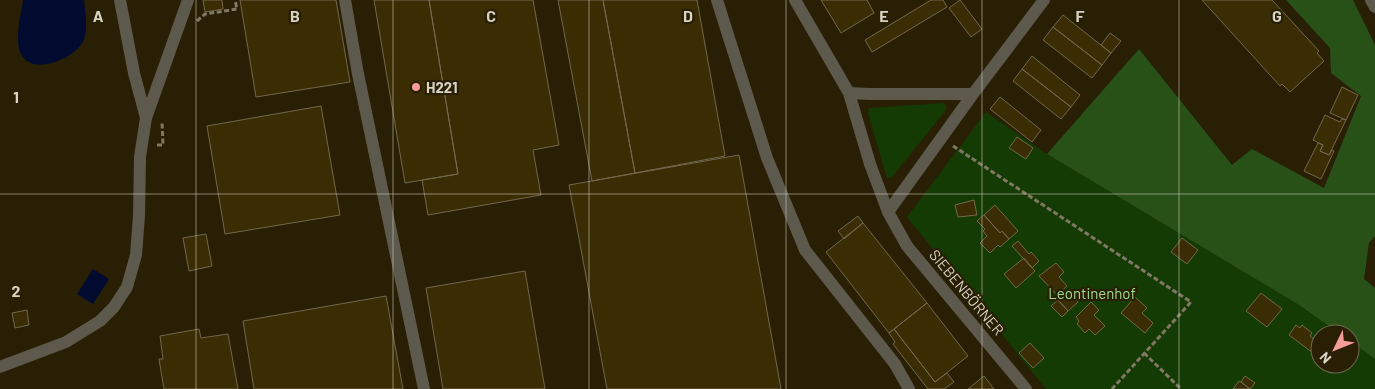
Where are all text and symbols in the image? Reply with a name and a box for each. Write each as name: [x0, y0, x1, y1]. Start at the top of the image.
text: A: [93, 6, 104, 25]
text: B: [290, 6, 300, 25]
text: C: [486, 6, 496, 25]
text: D: [683, 6, 693, 25]
text: E: [879, 6, 889, 25]
text: F: [1076, 6, 1085, 25]
text: G: [1272, 6, 1282, 25]
place label: H221: [426, 78, 457, 96]
marker: H221: [410, 81, 422, 93]
text: 1: [13, 87, 19, 106]
street label: SIEBENBÖRNER: [926, 246, 1008, 338]
text: 2: [12, 281, 21, 300]
park label: Leontinenhof: [1048, 284, 1136, 302]
north arrow: [1310, 324, 1360, 374]
text: N: [1316, 349, 1335, 367]

